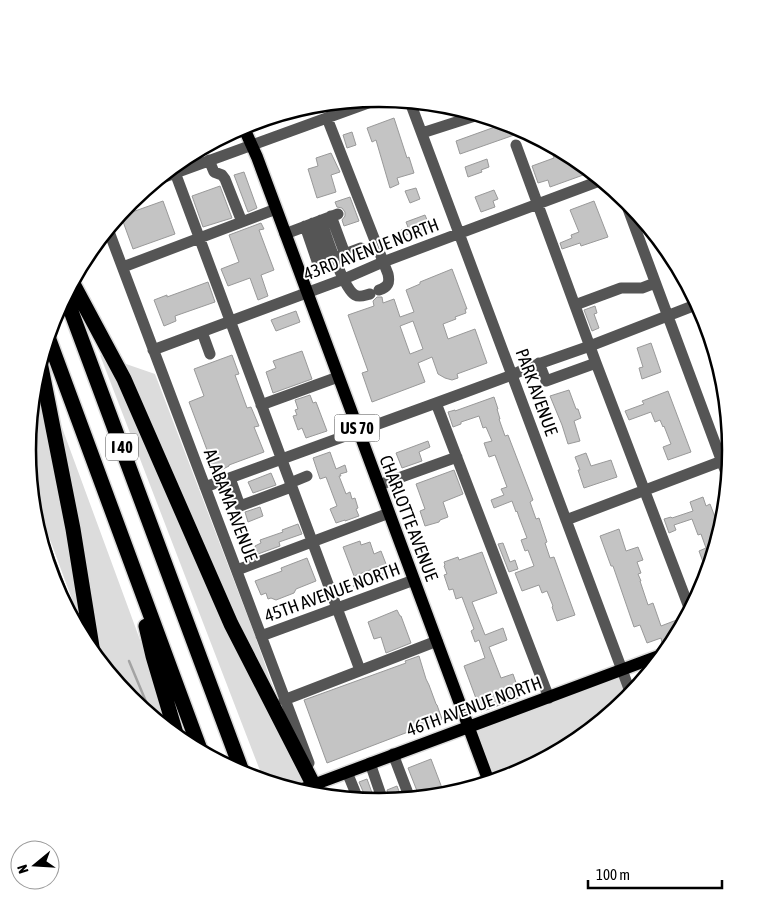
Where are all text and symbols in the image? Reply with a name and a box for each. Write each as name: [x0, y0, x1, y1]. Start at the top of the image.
street label: 43RD AVENUE NORTH: [300, 214, 442, 284]
street label: PARK AVENUE: [512, 346, 563, 439]
road number: US 70: [334, 414, 380, 442]
road number: I 40: [106, 434, 138, 461]
street label: ALABAMA AVENUE: [200, 446, 262, 565]
street label: CHARLOTTE AVENUE: [375, 452, 443, 584]
street label: 45TH AVENUE NORTH: [261, 558, 403, 626]
street label: 46TH AVENUE NORTH: [403, 672, 545, 740]
north arrow: [10, 840, 60, 890]
scale bar: [588, 858, 722, 890]
text: N: [14, 863, 32, 875]
text: 100 m: [596, 866, 630, 883]

